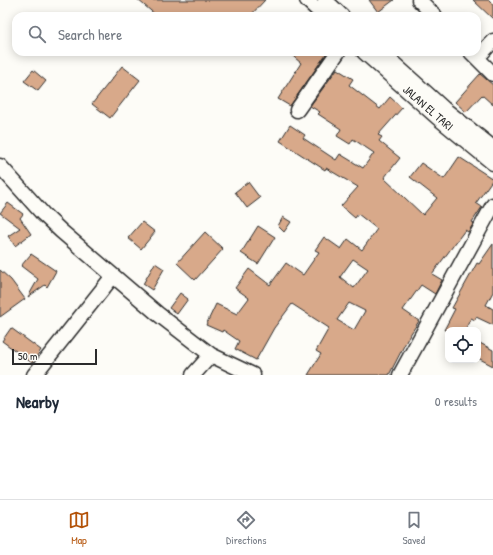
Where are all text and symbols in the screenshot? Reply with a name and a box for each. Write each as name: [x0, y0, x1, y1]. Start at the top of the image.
search box: [12, 12, 481, 56]
icon: search: [26, 23, 48, 45]
text: Search here: [58, 24, 122, 45]
street label: JALAN EL TARI: [399, 81, 457, 134]
map controls: [445, 327, 481, 363]
button: locate: [445, 327, 481, 363]
scale bar: [12, 347, 97, 366]
text: 50 m: [18, 349, 38, 363]
text: Nearby: [16, 390, 59, 413]
text: 0 results: [435, 392, 477, 410]
tab: Map: [68, 509, 90, 547]
tab: Directions: [226, 509, 267, 547]
tab: Saved: [403, 509, 425, 547]

